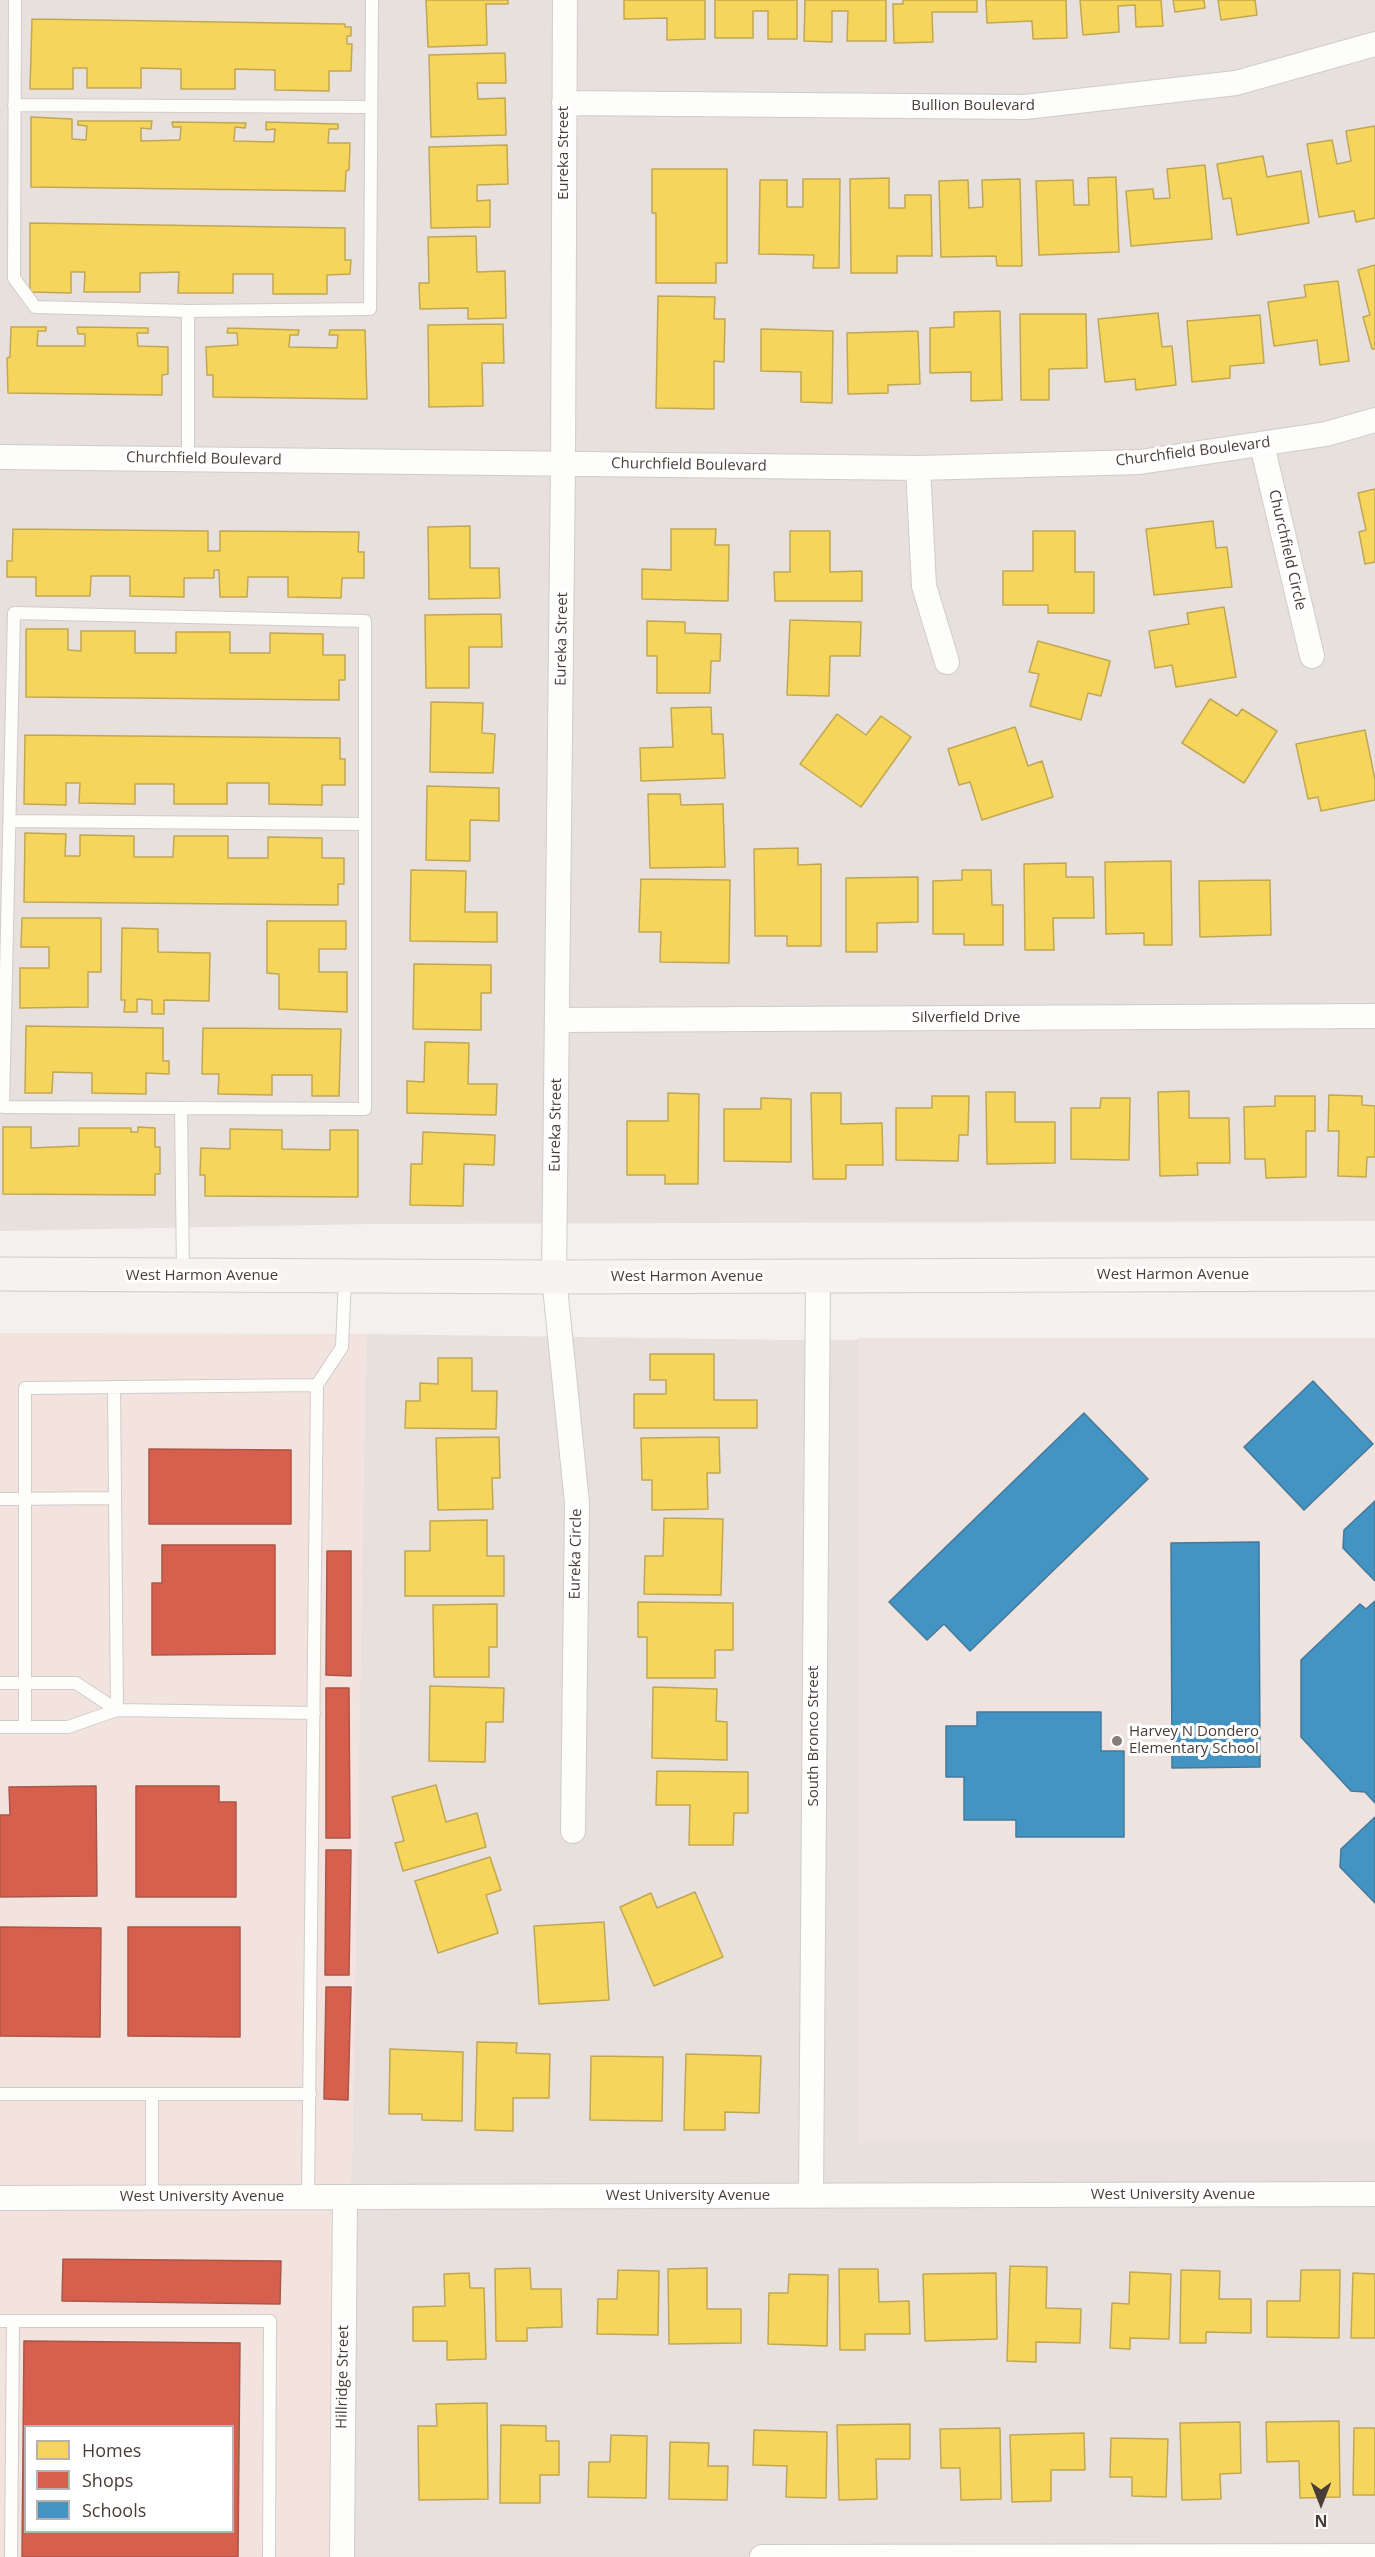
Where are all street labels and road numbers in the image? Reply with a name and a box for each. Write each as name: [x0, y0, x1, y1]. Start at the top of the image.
street label: Bullion Boulevard: [911, 97, 1035, 115]
street label: Eureka Street: [555, 106, 573, 200]
street label: Churchfield Boulevard: [1115, 434, 1271, 470]
street label: Churchfield Boulevard: [126, 449, 282, 469]
street label: Churchfield Boulevard: [611, 455, 767, 475]
street label: Churchfield Circle: [1264, 488, 1310, 612]
street label: Eureka Street: [552, 592, 572, 686]
street label: Silverfield Drive: [912, 1009, 1020, 1027]
street label: Eureka Street: [546, 1078, 566, 1172]
street label: West Harmon Avenue: [1097, 1266, 1249, 1284]
street label: West Harmon Avenue: [126, 1267, 278, 1285]
street label: West Harmon Avenue: [611, 1268, 763, 1286]
street label: Eureka Circle: [566, 1508, 586, 1600]
street label: South Bronco Street: [805, 1666, 823, 1806]
street label: West University Avenue: [1091, 2186, 1255, 2204]
street label: West University Avenue: [606, 2187, 770, 2205]
street label: West University Avenue: [120, 2188, 284, 2206]
street label: Hillridge Street: [333, 2325, 353, 2429]

